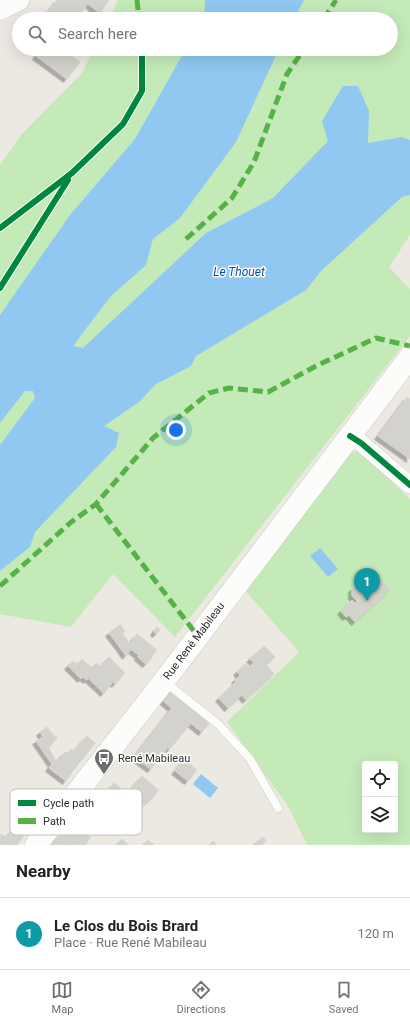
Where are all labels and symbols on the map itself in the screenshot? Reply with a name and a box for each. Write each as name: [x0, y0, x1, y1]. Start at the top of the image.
water label: Le Thouet: [213, 265, 265, 279]
your location: [166, 420, 186, 440]
pin: 1: [354, 568, 380, 601]
street label: Rue René Mabileau: [161, 600, 227, 682]
bus stop icon: René Mabileau: [93, 747, 115, 775]
place label: René Mabileau: [118, 752, 190, 765]
legend: [10, 789, 142, 835]
text: Cycle path: [43, 797, 94, 810]
text: Path: [43, 815, 66, 828]

